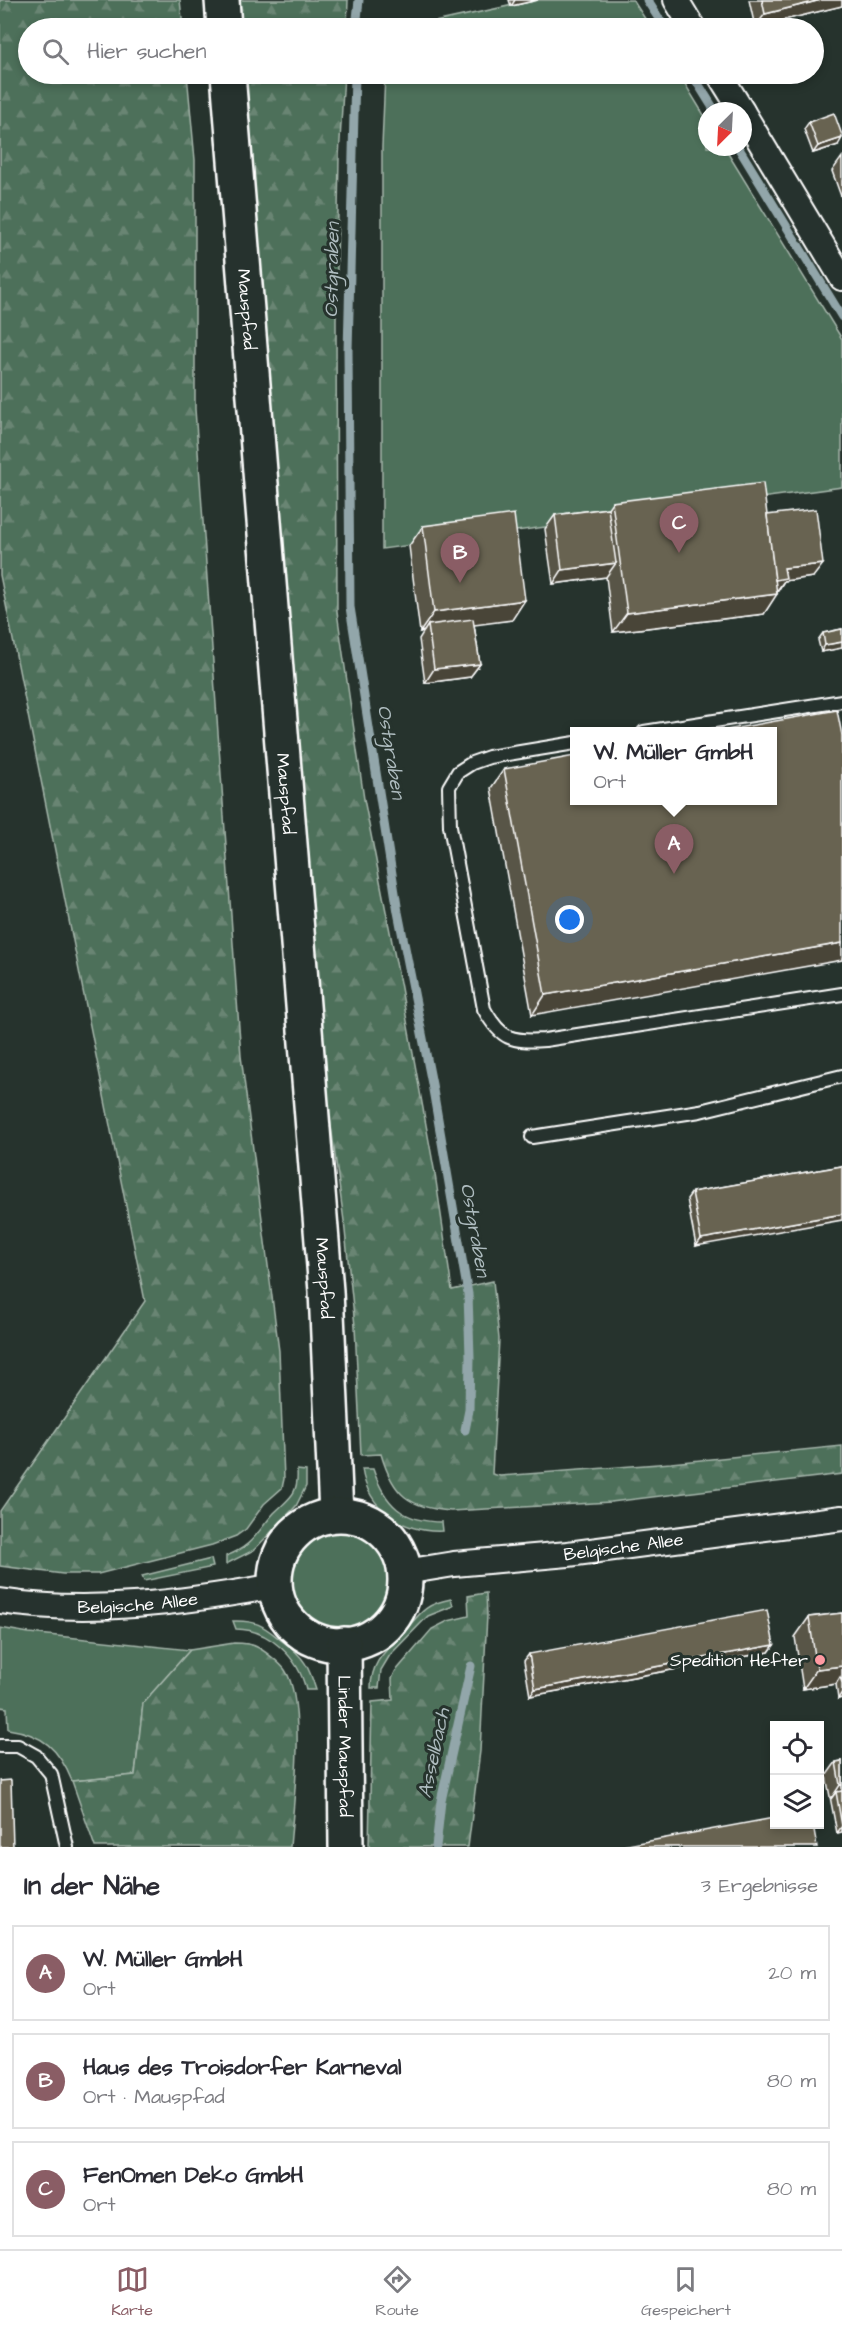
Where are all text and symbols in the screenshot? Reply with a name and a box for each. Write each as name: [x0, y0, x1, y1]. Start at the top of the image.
search box: [18, 18, 824, 84]
icon: search: [39, 35, 72, 68]
text: Hier suchen: [87, 36, 206, 67]
north arrow: [698, 102, 752, 156]
water label: Ostgraben: [317, 220, 348, 318]
street label: Mauspfad: [231, 268, 263, 351]
pin: C: [660, 504, 698, 553]
pin: B: [440, 534, 480, 583]
water label: Ostgraben: [369, 703, 413, 803]
popup: [570, 727, 777, 805]
text: W. Müller GmbH: [594, 737, 753, 768]
street label: Mauspfad: [270, 752, 302, 835]
text: Ort: [594, 768, 626, 796]
pin: A: [654, 824, 694, 874]
your location: [555, 905, 584, 934]
water label: Ostgraben: [452, 1181, 497, 1281]
street label: Mauspfad: [309, 1237, 340, 1319]
street label: Belgische Allee: [562, 1526, 685, 1567]
street label: Belgische Allee: [77, 1586, 199, 1620]
place label: Spedition Hefter: [670, 1648, 808, 1673]
marker: Spedition Hefter: [813, 1653, 827, 1667]
street label: Linder Mauspfad: [332, 1675, 358, 1817]
water label: Asselbach: [411, 1705, 457, 1800]
map controls: [770, 1721, 824, 1829]
button: locate: [770, 1721, 824, 1775]
button: layers: [770, 1775, 824, 1829]
text: In der Nähe: [24, 1868, 160, 1904]
text: 3 Ergebnisse: [701, 1872, 818, 1900]
text: W. Müller GmbH: [83, 1944, 243, 1975]
text: A: [39, 1959, 52, 1987]
text: 20 m: [768, 1959, 816, 1987]
text: Ort: [83, 1975, 116, 2003]
text: Haus des Troisdorfer Karneval: [83, 2052, 401, 2083]
text: B: [38, 2067, 53, 2095]
text: 80 m: [767, 2067, 816, 2095]
text: Ort · Mauspfad: [83, 2083, 225, 2111]
text: FenOmen Deko GmbH: [83, 2160, 304, 2191]
text: C: [38, 2175, 53, 2203]
text: 80 m: [767, 2175, 816, 2203]
text: Ort: [83, 2191, 116, 2219]
tab: Karte: [111, 2263, 153, 2321]
tab: Route: [375, 2263, 419, 2321]
tab: Gespeichert: [641, 2263, 731, 2321]

